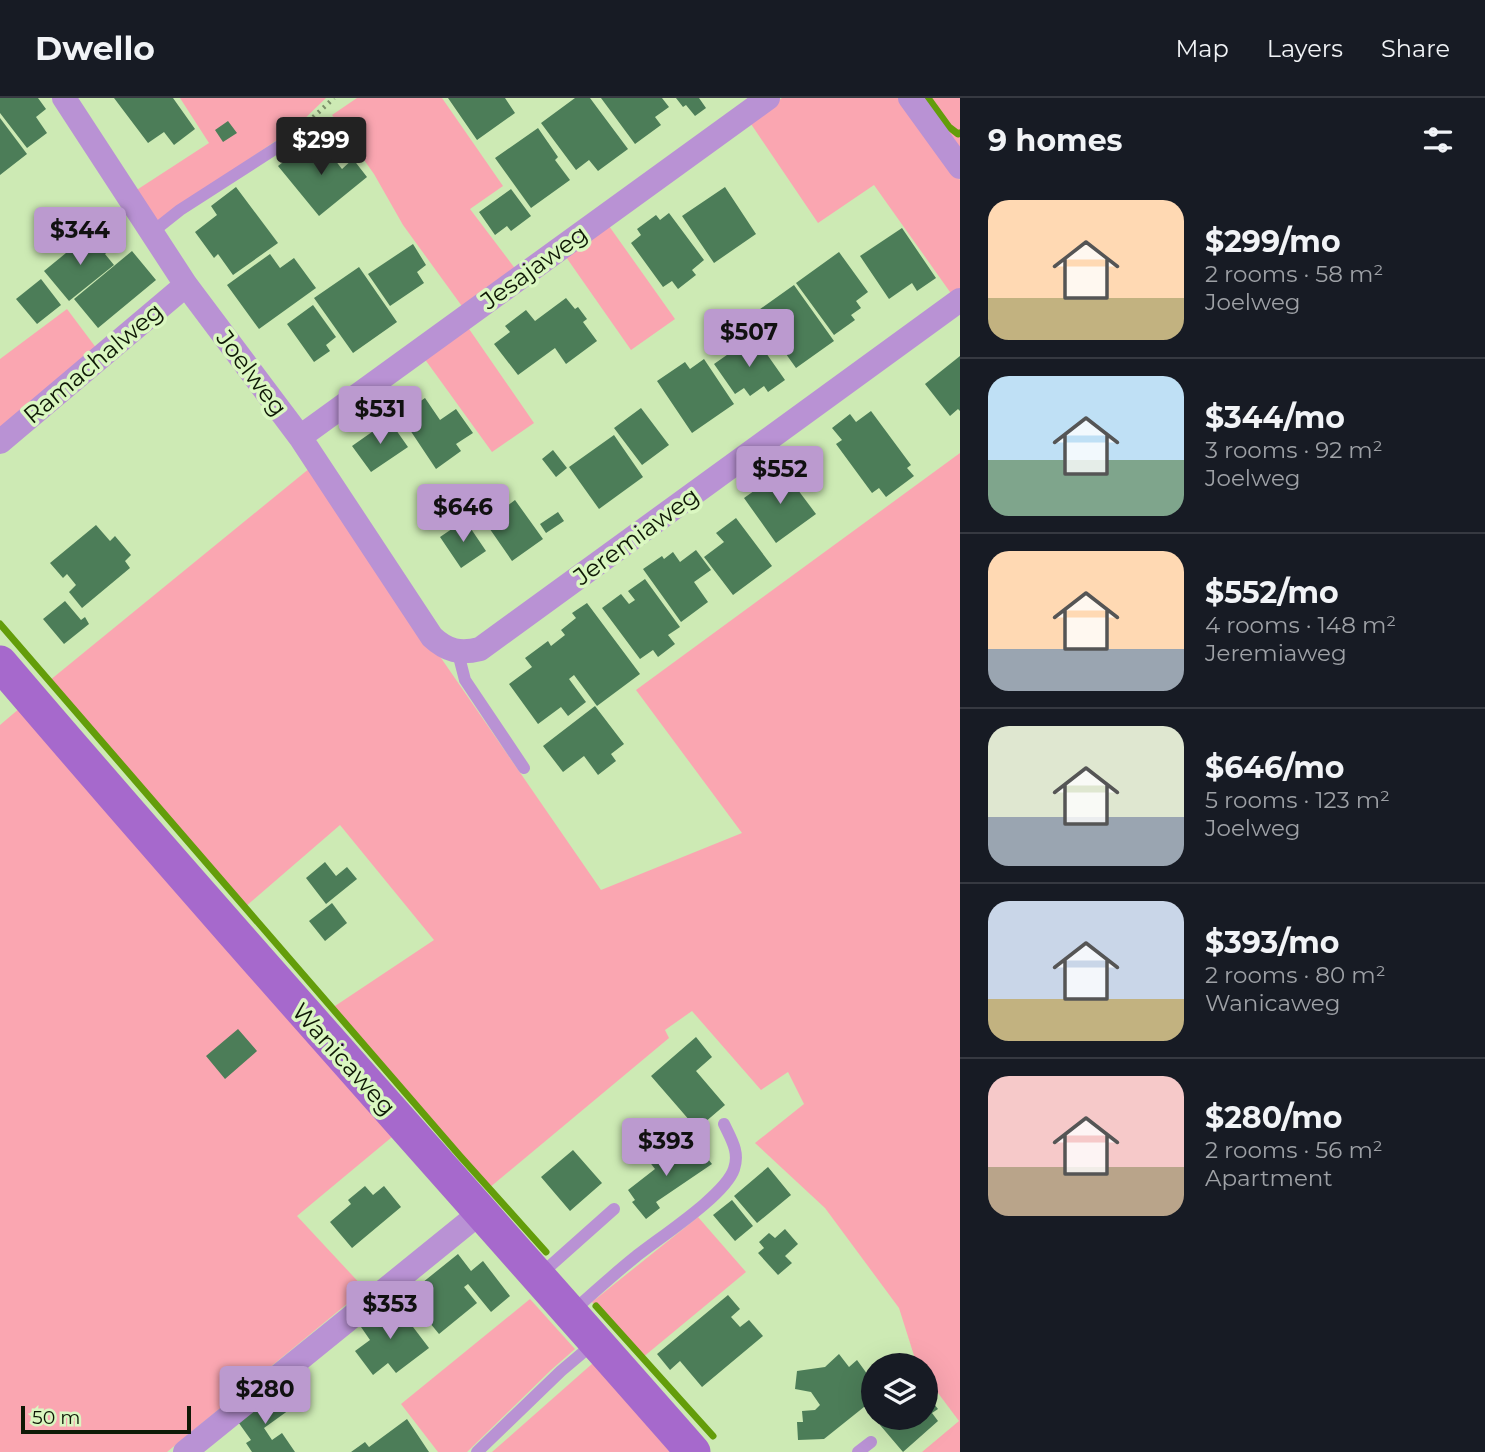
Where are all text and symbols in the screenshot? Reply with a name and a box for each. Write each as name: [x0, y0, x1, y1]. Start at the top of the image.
text: Dwello: [35, 28, 155, 68]
text: Map: [1175, 34, 1229, 63]
text: Layers: [1267, 34, 1343, 63]
text: Share: [1381, 34, 1450, 63]
pin: $299: [280, 118, 362, 177]
icon: filters: [1419, 121, 1457, 159]
text: 9 homes: [988, 122, 1123, 159]
text: $299: [292, 126, 350, 154]
pin: $344: [39, 208, 121, 267]
text: $344: [50, 216, 110, 244]
street label: Jesajaweg: [474, 219, 593, 316]
text: $299/mo: [1205, 223, 1341, 260]
icon: home: [1044, 228, 1128, 312]
text: 2 rooms · 58 m²: [1205, 260, 1383, 288]
text: Joelweg: [1205, 288, 1301, 316]
street label: Ramachalweg: [17, 296, 169, 430]
pin: $507: [708, 310, 790, 369]
text: $507: [720, 318, 778, 346]
street label: Joelweg: [210, 324, 294, 422]
pin: $531: [339, 386, 421, 446]
text: $531: [355, 395, 405, 423]
text: $344/mo: [1205, 399, 1345, 436]
icon: home: [1044, 404, 1128, 488]
text: 3 rooms · 92 m²: [1205, 436, 1383, 464]
pin: $552: [739, 446, 821, 506]
text: $552: [752, 455, 808, 483]
text: Joelweg: [1205, 464, 1301, 492]
street label: Jeremiaweg: [567, 481, 704, 592]
pin: $646: [422, 484, 504, 544]
text: $646: [433, 493, 493, 521]
text: $552/mo: [1205, 574, 1339, 611]
icon: home: [1044, 579, 1128, 663]
text: 4 rooms · 148 m²: [1205, 611, 1396, 639]
text: Jeremiaweg: [1205, 639, 1347, 667]
text: $646/mo: [1205, 749, 1344, 786]
icon: home: [1044, 754, 1128, 838]
text: 5 rooms · 123 m²: [1205, 786, 1390, 814]
text: Joelweg: [1205, 814, 1301, 842]
text: $393/mo: [1205, 924, 1339, 961]
icon: home: [1044, 929, 1128, 1013]
text: 2 rooms · 80 m²: [1205, 961, 1386, 989]
text: Wanicaweg: [1205, 989, 1340, 1017]
street label: Wanicaweg: [286, 997, 402, 1121]
text: $280/mo: [1205, 1099, 1343, 1136]
icon: home: [1044, 1104, 1128, 1188]
pin: $393: [625, 1118, 707, 1178]
text: $393: [638, 1127, 694, 1155]
text: 2 rooms · 56 m²: [1205, 1136, 1383, 1164]
text: Apartment: [1205, 1164, 1333, 1192]
pin: $353: [349, 1282, 431, 1341]
text: $353: [362, 1290, 418, 1318]
map controls: [861, 1353, 938, 1430]
button: layers: [861, 1353, 938, 1430]
pin: $280: [224, 1366, 306, 1426]
text: $280: [235, 1375, 295, 1403]
scale bar: [21, 1403, 191, 1435]
text: 50 m: [32, 1406, 80, 1429]

